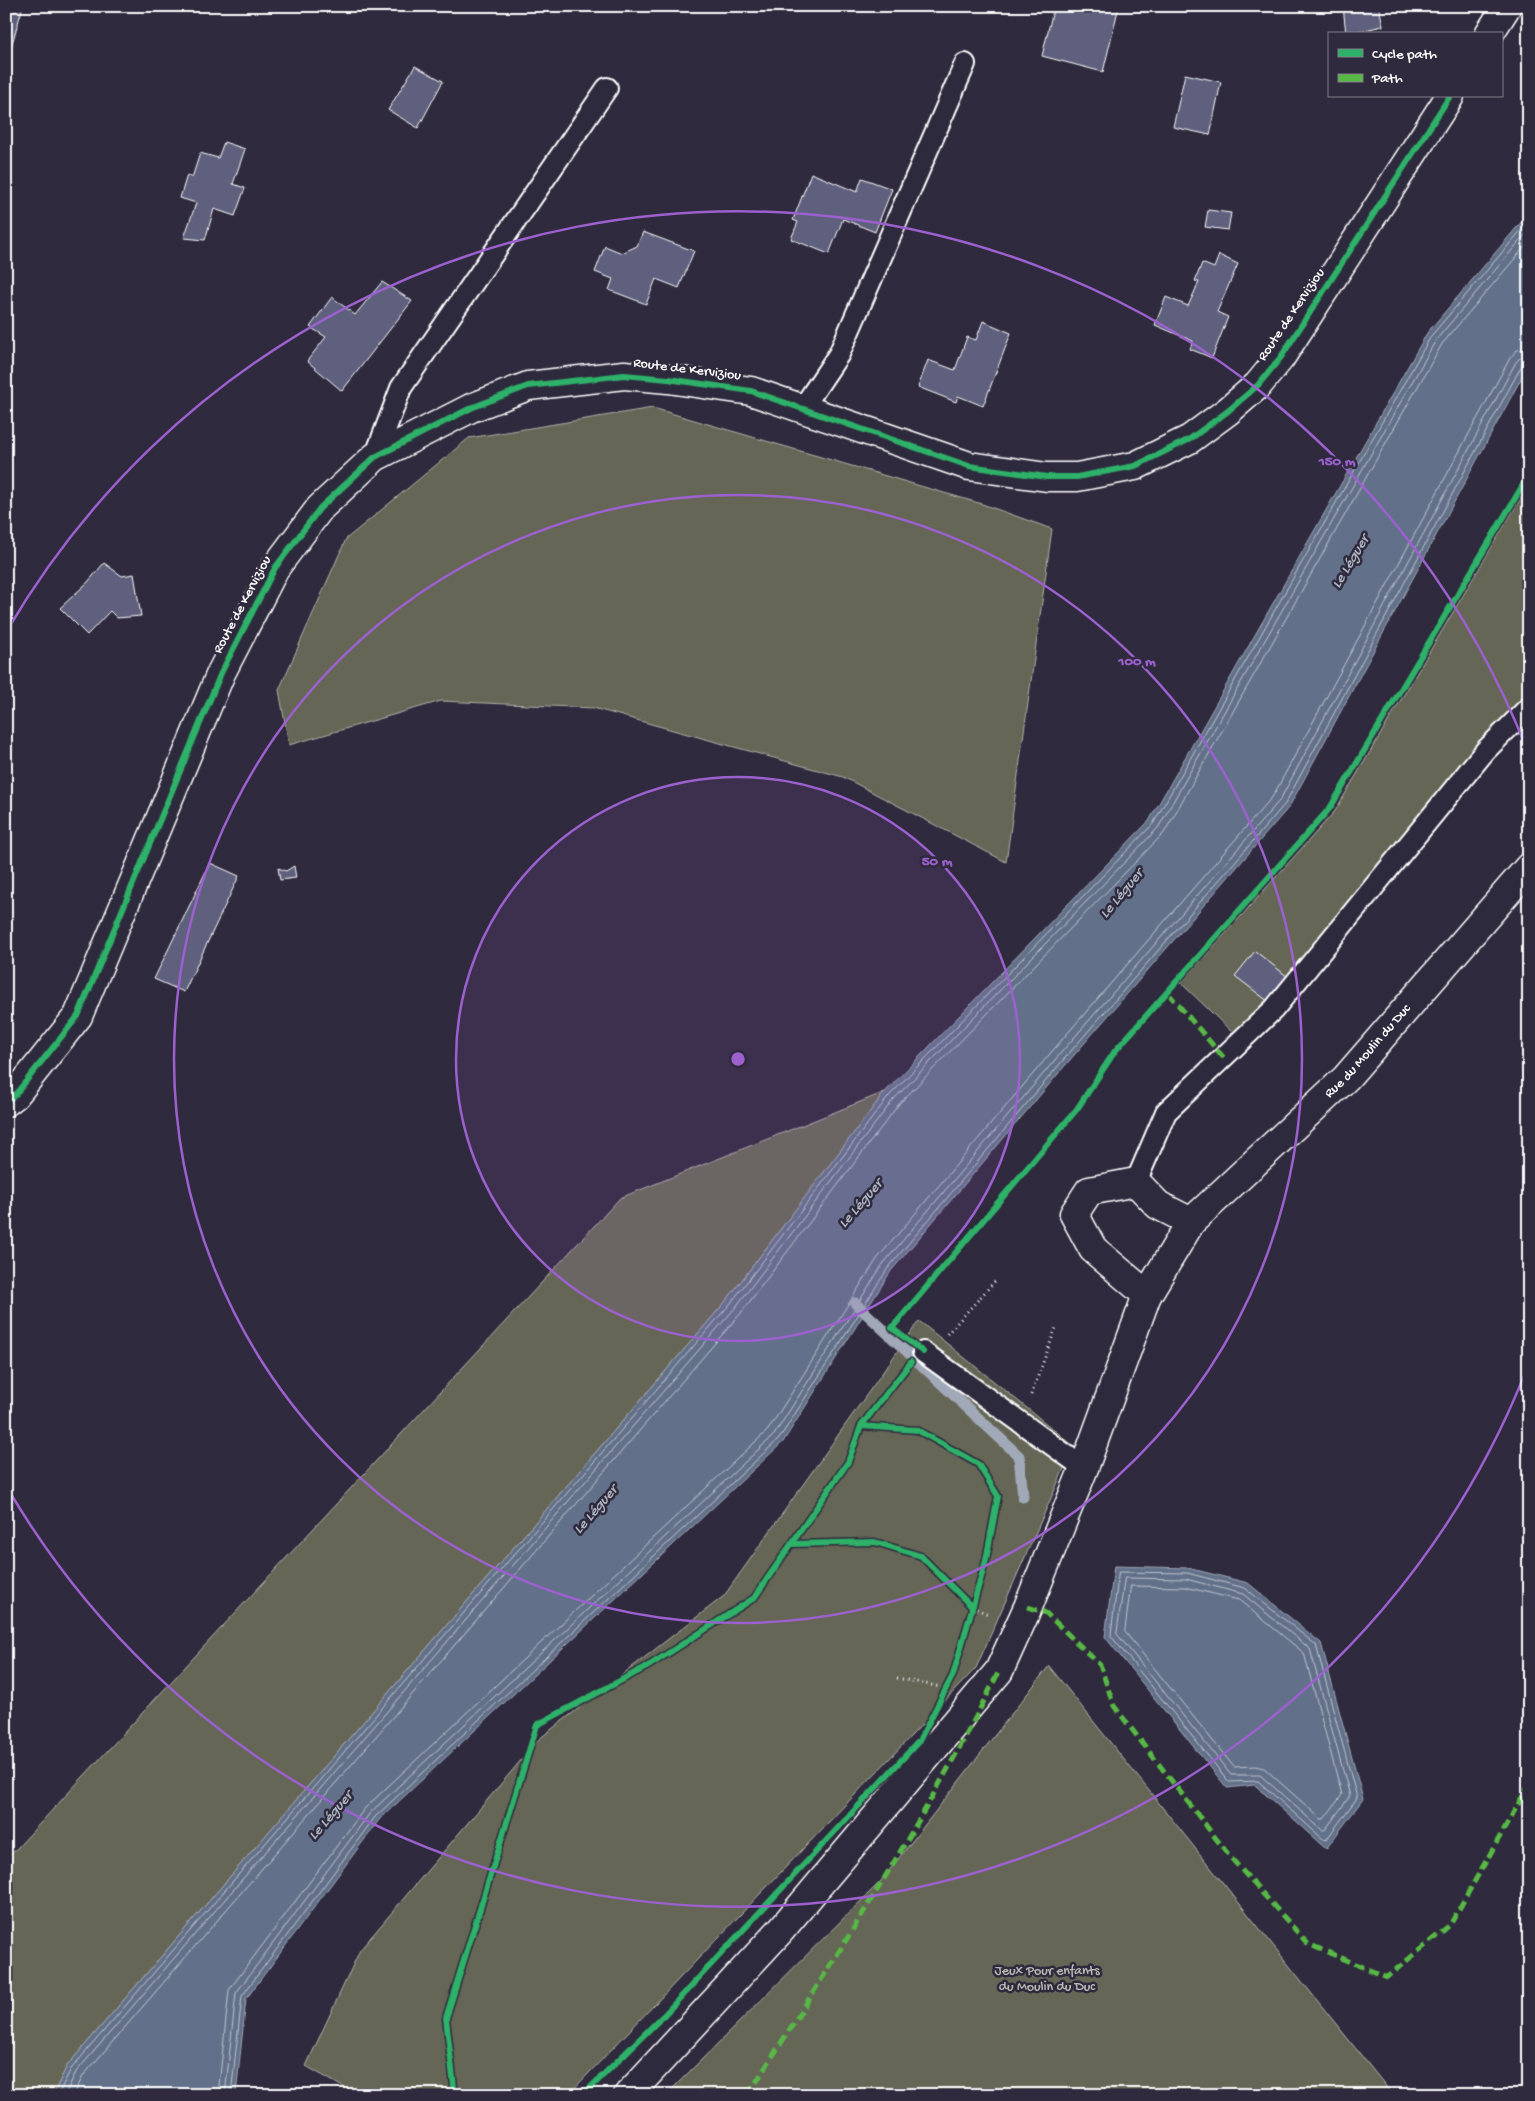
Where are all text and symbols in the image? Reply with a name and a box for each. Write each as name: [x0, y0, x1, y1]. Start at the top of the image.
legend: [1328, 32, 1502, 98]
text: Cycle path: [1372, 46, 1437, 64]
text: Path: [1371, 70, 1403, 88]
street label: Route de Kerviziou: [1255, 265, 1330, 365]
street label: Route de Kerviziou: [632, 355, 742, 385]
text: 150 m: [1318, 453, 1356, 471]
water label: Le Léguer: [1328, 530, 1375, 592]
street label: Route de Kerviziou: [210, 553, 276, 657]
text: 100 m: [1117, 653, 1156, 671]
text: 50 m: [922, 853, 953, 871]
water label: Le Léguer: [1096, 864, 1149, 922]
street label: Rue du Moulin du Duc: [1321, 1000, 1415, 1102]
centre of rings: [729, 1050, 747, 1068]
water label: Le Léguer: [835, 1174, 889, 1232]
water label: Le Léguer: [570, 1480, 624, 1538]
water label: Le Léguer: [305, 1786, 359, 1844]
park label: Jeux Pour enfants du Moulin du Duc: [994, 1963, 1100, 1996]

